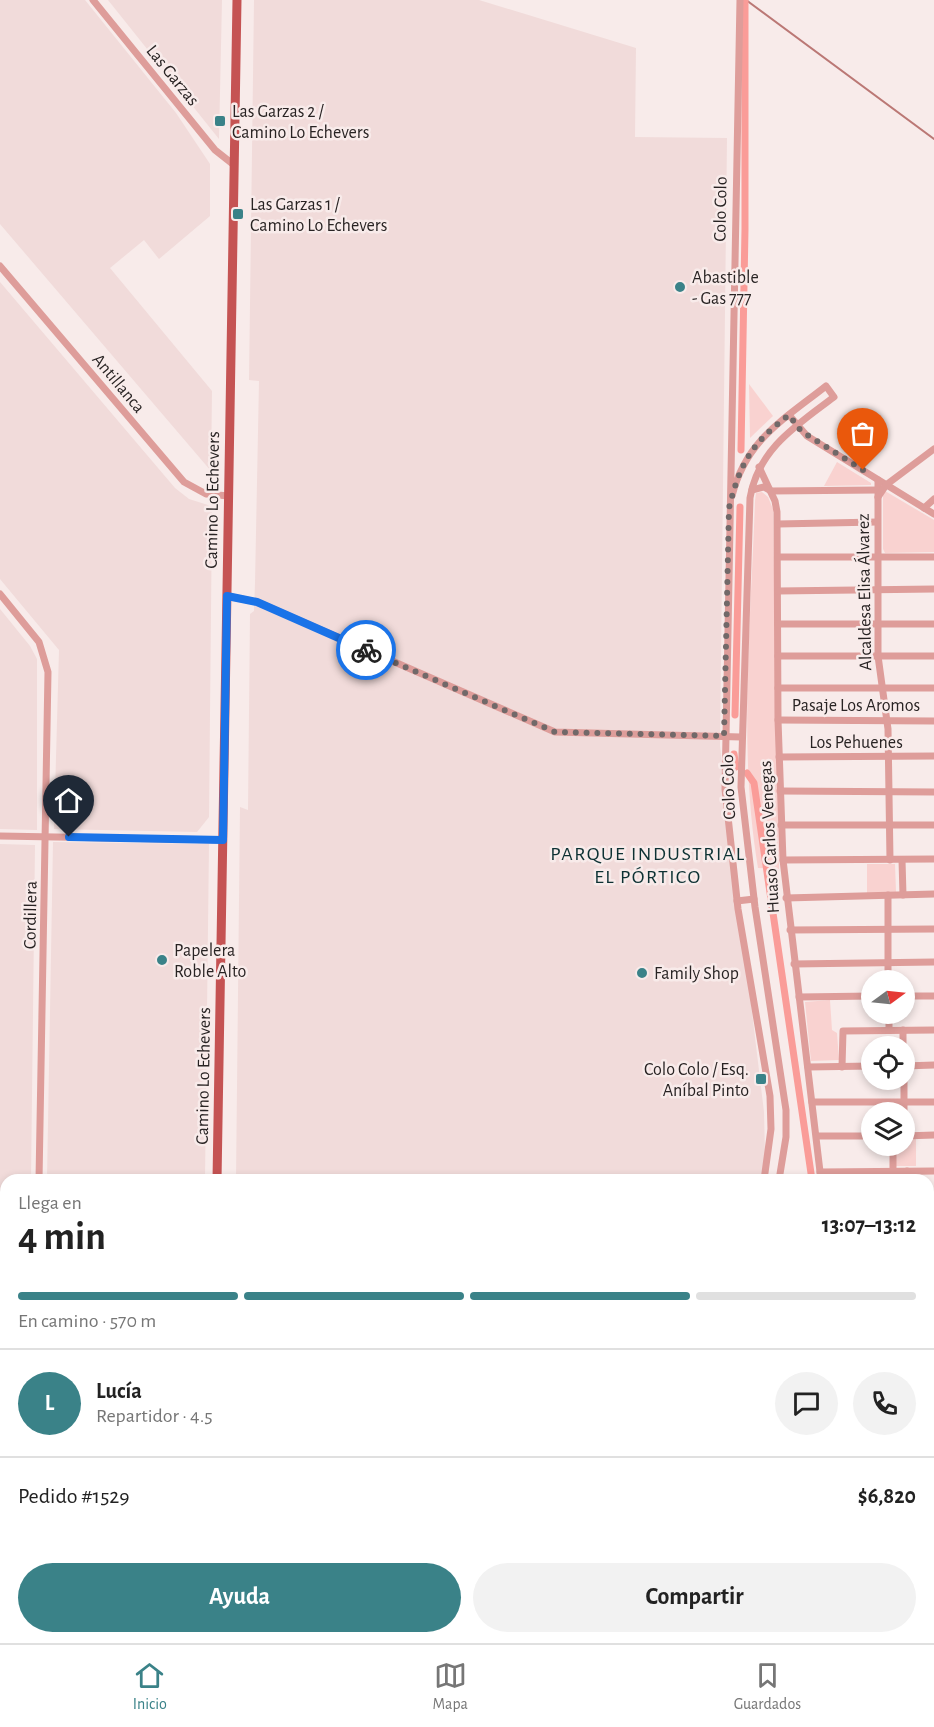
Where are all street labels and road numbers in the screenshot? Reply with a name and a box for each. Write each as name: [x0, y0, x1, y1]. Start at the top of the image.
street label: Las Garzas: [142, 42, 202, 109]
street label: Colo Colo: [711, 176, 731, 242]
street label: Antillanca: [89, 351, 148, 417]
street label: Camino Lo Echevers: [203, 431, 223, 569]
street label: Alcaldesa Elisa Álvarez: [852, 513, 875, 671]
street label: Pasaje Los Aromos: [792, 697, 920, 715]
street label: Los Pehuenes: [809, 734, 903, 752]
street label: Colo Colo: [719, 754, 739, 820]
street label: Huaso Carlos Venegas: [757, 760, 783, 914]
street label: Cordillera: [21, 881, 41, 949]
street label: Camino Lo Echevers: [194, 1007, 214, 1145]

